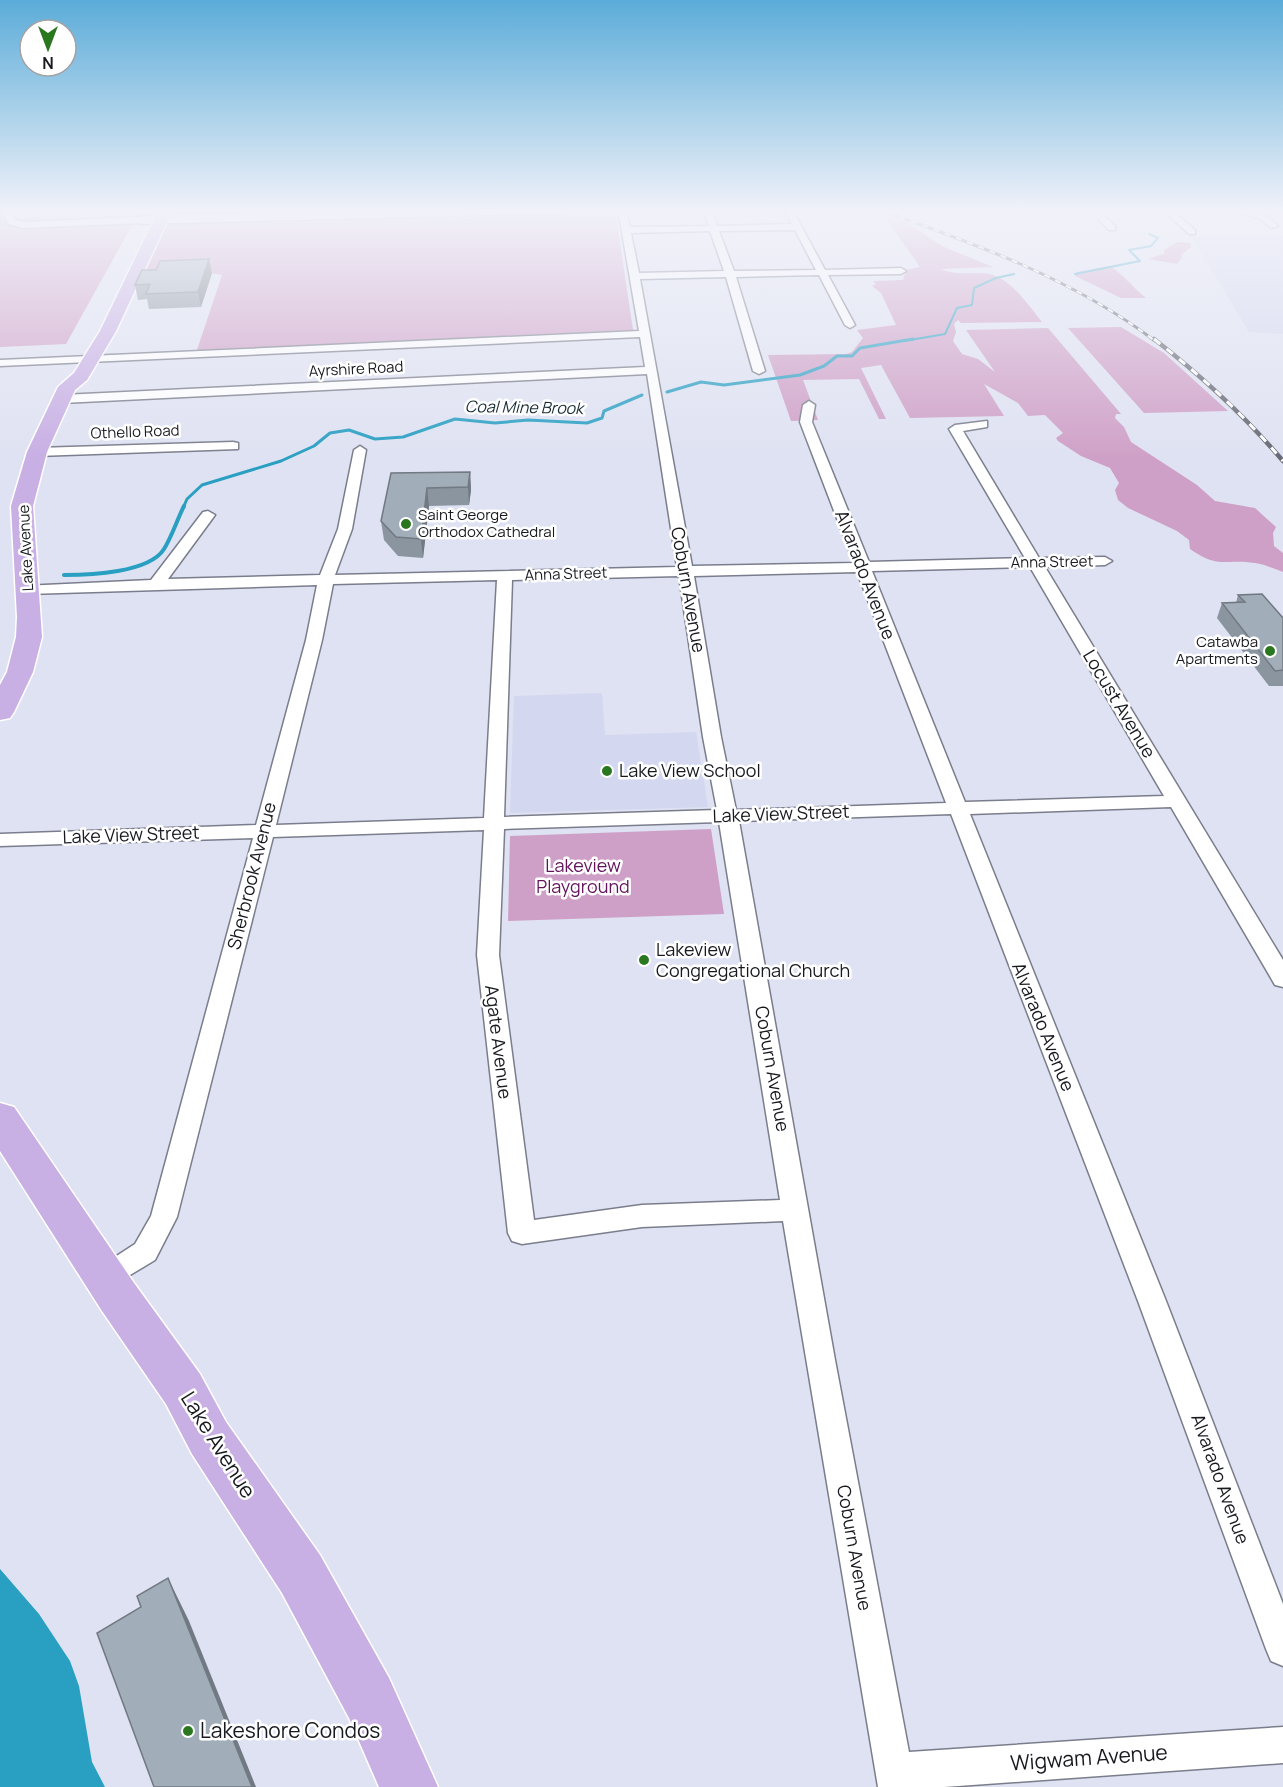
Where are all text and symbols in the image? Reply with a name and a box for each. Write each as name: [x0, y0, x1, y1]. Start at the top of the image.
north arrow: [18, 18, 78, 78]
text: N: [42, 52, 54, 74]
street label: Ayrshire Road: [308, 356, 404, 381]
water label: Coal Mine Brook: [465, 395, 585, 419]
street label: Othello Road: [90, 419, 180, 444]
street label: Lake Avenue: [13, 504, 38, 592]
place label: Saint George Orthodox Cathedral: [418, 504, 555, 542]
street label: Alvarado Avenue: [830, 506, 902, 643]
marker: Saint George Orthodox Cathedral: [399, 517, 413, 531]
street label: Coburn Avenue: [666, 525, 712, 655]
street label: Anna Street: [1010, 550, 1094, 573]
street label: Anna Street: [524, 562, 608, 585]
place label: Catawba Apartments: [1176, 631, 1258, 669]
marker: Catawba Apartments: [1263, 644, 1277, 658]
street label: Locust Avenue: [1078, 645, 1162, 762]
place label: Lake View School: [619, 758, 761, 782]
marker: Lake View School: [600, 764, 614, 778]
street label: Sherbrook Avenue: [221, 799, 281, 952]
street label: Lake View Street: [712, 799, 850, 827]
street label: Lake View Street: [62, 820, 200, 848]
park label: Lakeview Playground: [536, 853, 630, 898]
place label: Lakeview Congregational Church: [656, 937, 850, 982]
marker: Lakeview Congregational Church: [637, 953, 651, 967]
street label: Alvarado Avenue: [1007, 959, 1081, 1095]
street label: Agate Avenue: [480, 984, 518, 1100]
street label: Coburn Avenue: [750, 1004, 796, 1134]
street label: Lake Avenue: [175, 1386, 263, 1503]
street label: Alvarado Avenue: [1186, 1410, 1256, 1547]
street label: Coburn Avenue: [832, 1483, 878, 1613]
place label: Lakeshore Condos: [200, 1716, 380, 1744]
marker: Lakeshore Condos: [181, 1724, 195, 1738]
street label: Wigwam Avenue: [1009, 1738, 1169, 1776]

